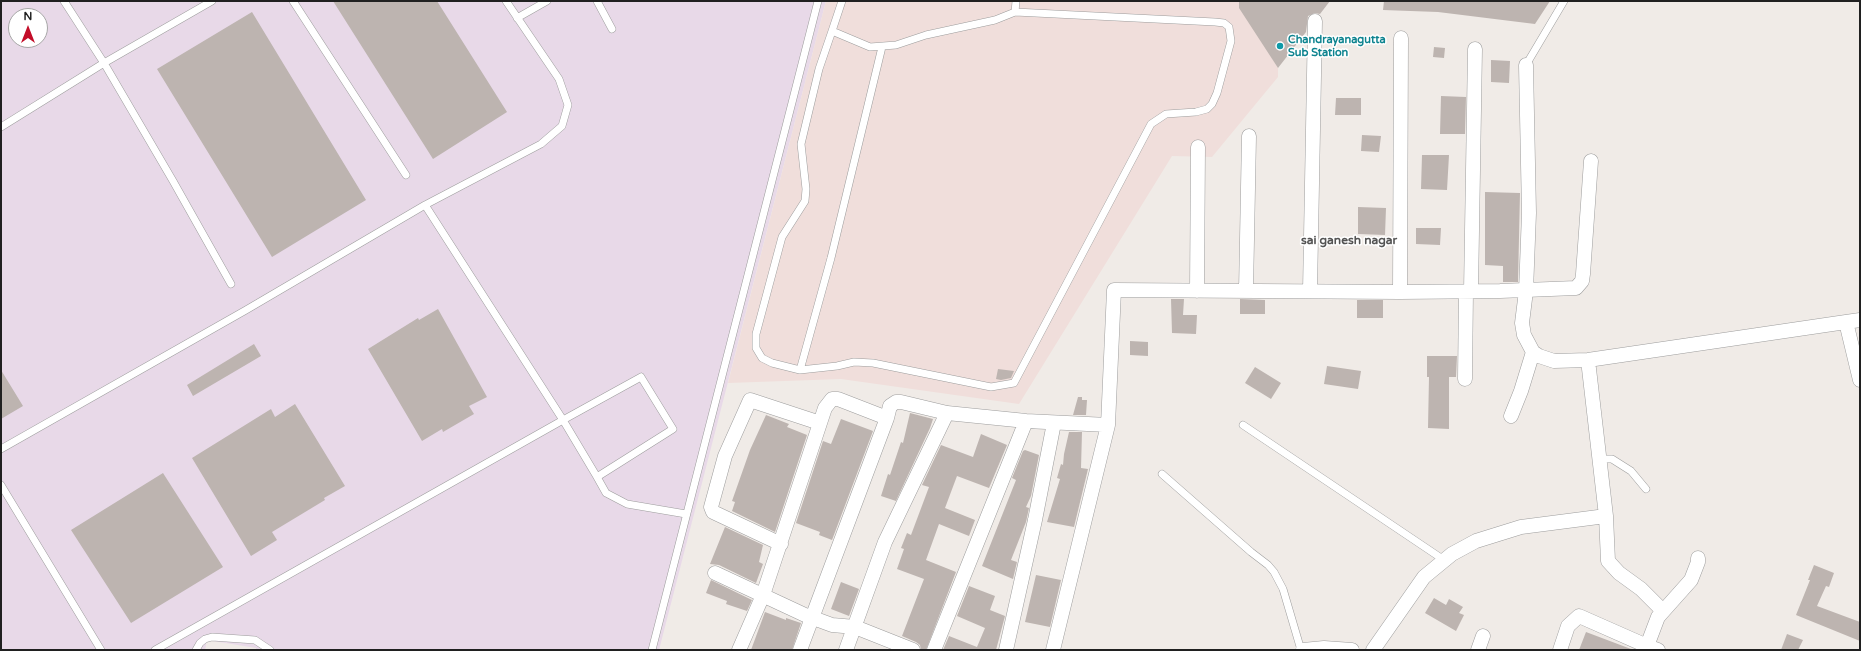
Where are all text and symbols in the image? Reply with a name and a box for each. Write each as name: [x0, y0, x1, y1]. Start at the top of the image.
north arrow: [8, 8, 48, 48]
text: N: [24, 10, 32, 23]
place label: Chandrayanagutta Sub Station: [1288, 33, 1386, 59]
marker: Chandrayanagutta Sub Station: [1275, 41, 1285, 51]
district label: sai ganesh nagar: [1301, 234, 1397, 248]

